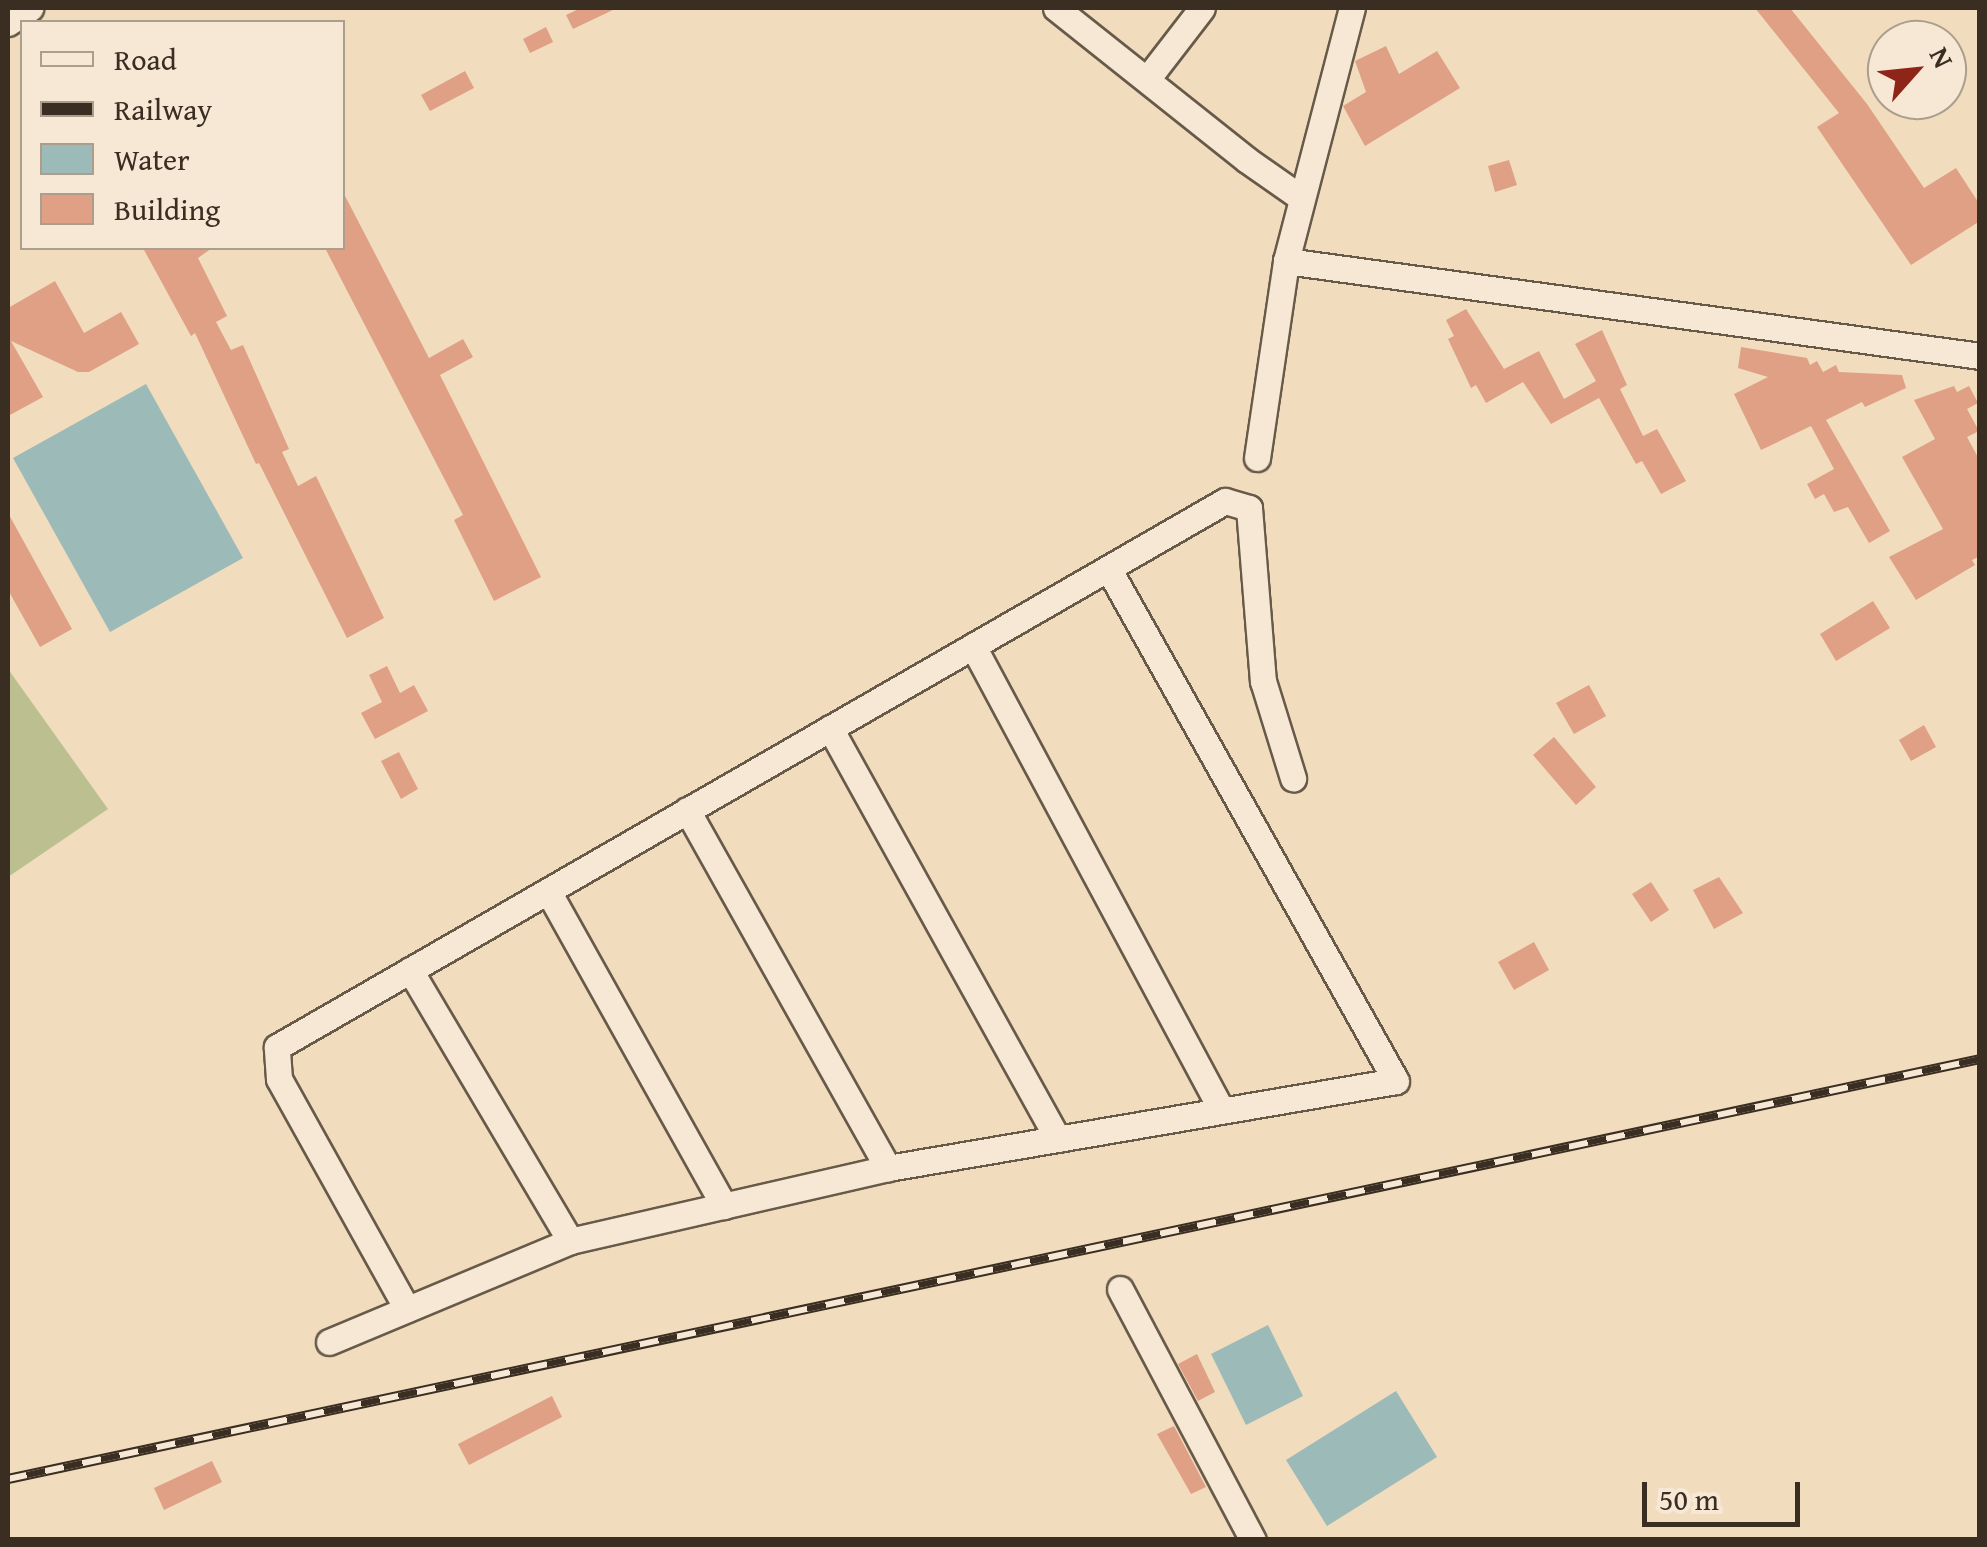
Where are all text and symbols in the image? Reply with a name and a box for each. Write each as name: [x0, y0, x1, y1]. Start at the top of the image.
legend: [20, 20, 345, 250]
north arrow: [1867, 20, 1967, 120]
text: Road: [114, 37, 177, 81]
text: N: [1920, 39, 1965, 75]
text: Railway: [114, 87, 212, 131]
text: Water: [114, 137, 190, 181]
text: Building: [114, 187, 220, 231]
scale bar: [1647, 1462, 1804, 1524]
text: 50 m: [1659, 1477, 1719, 1521]

